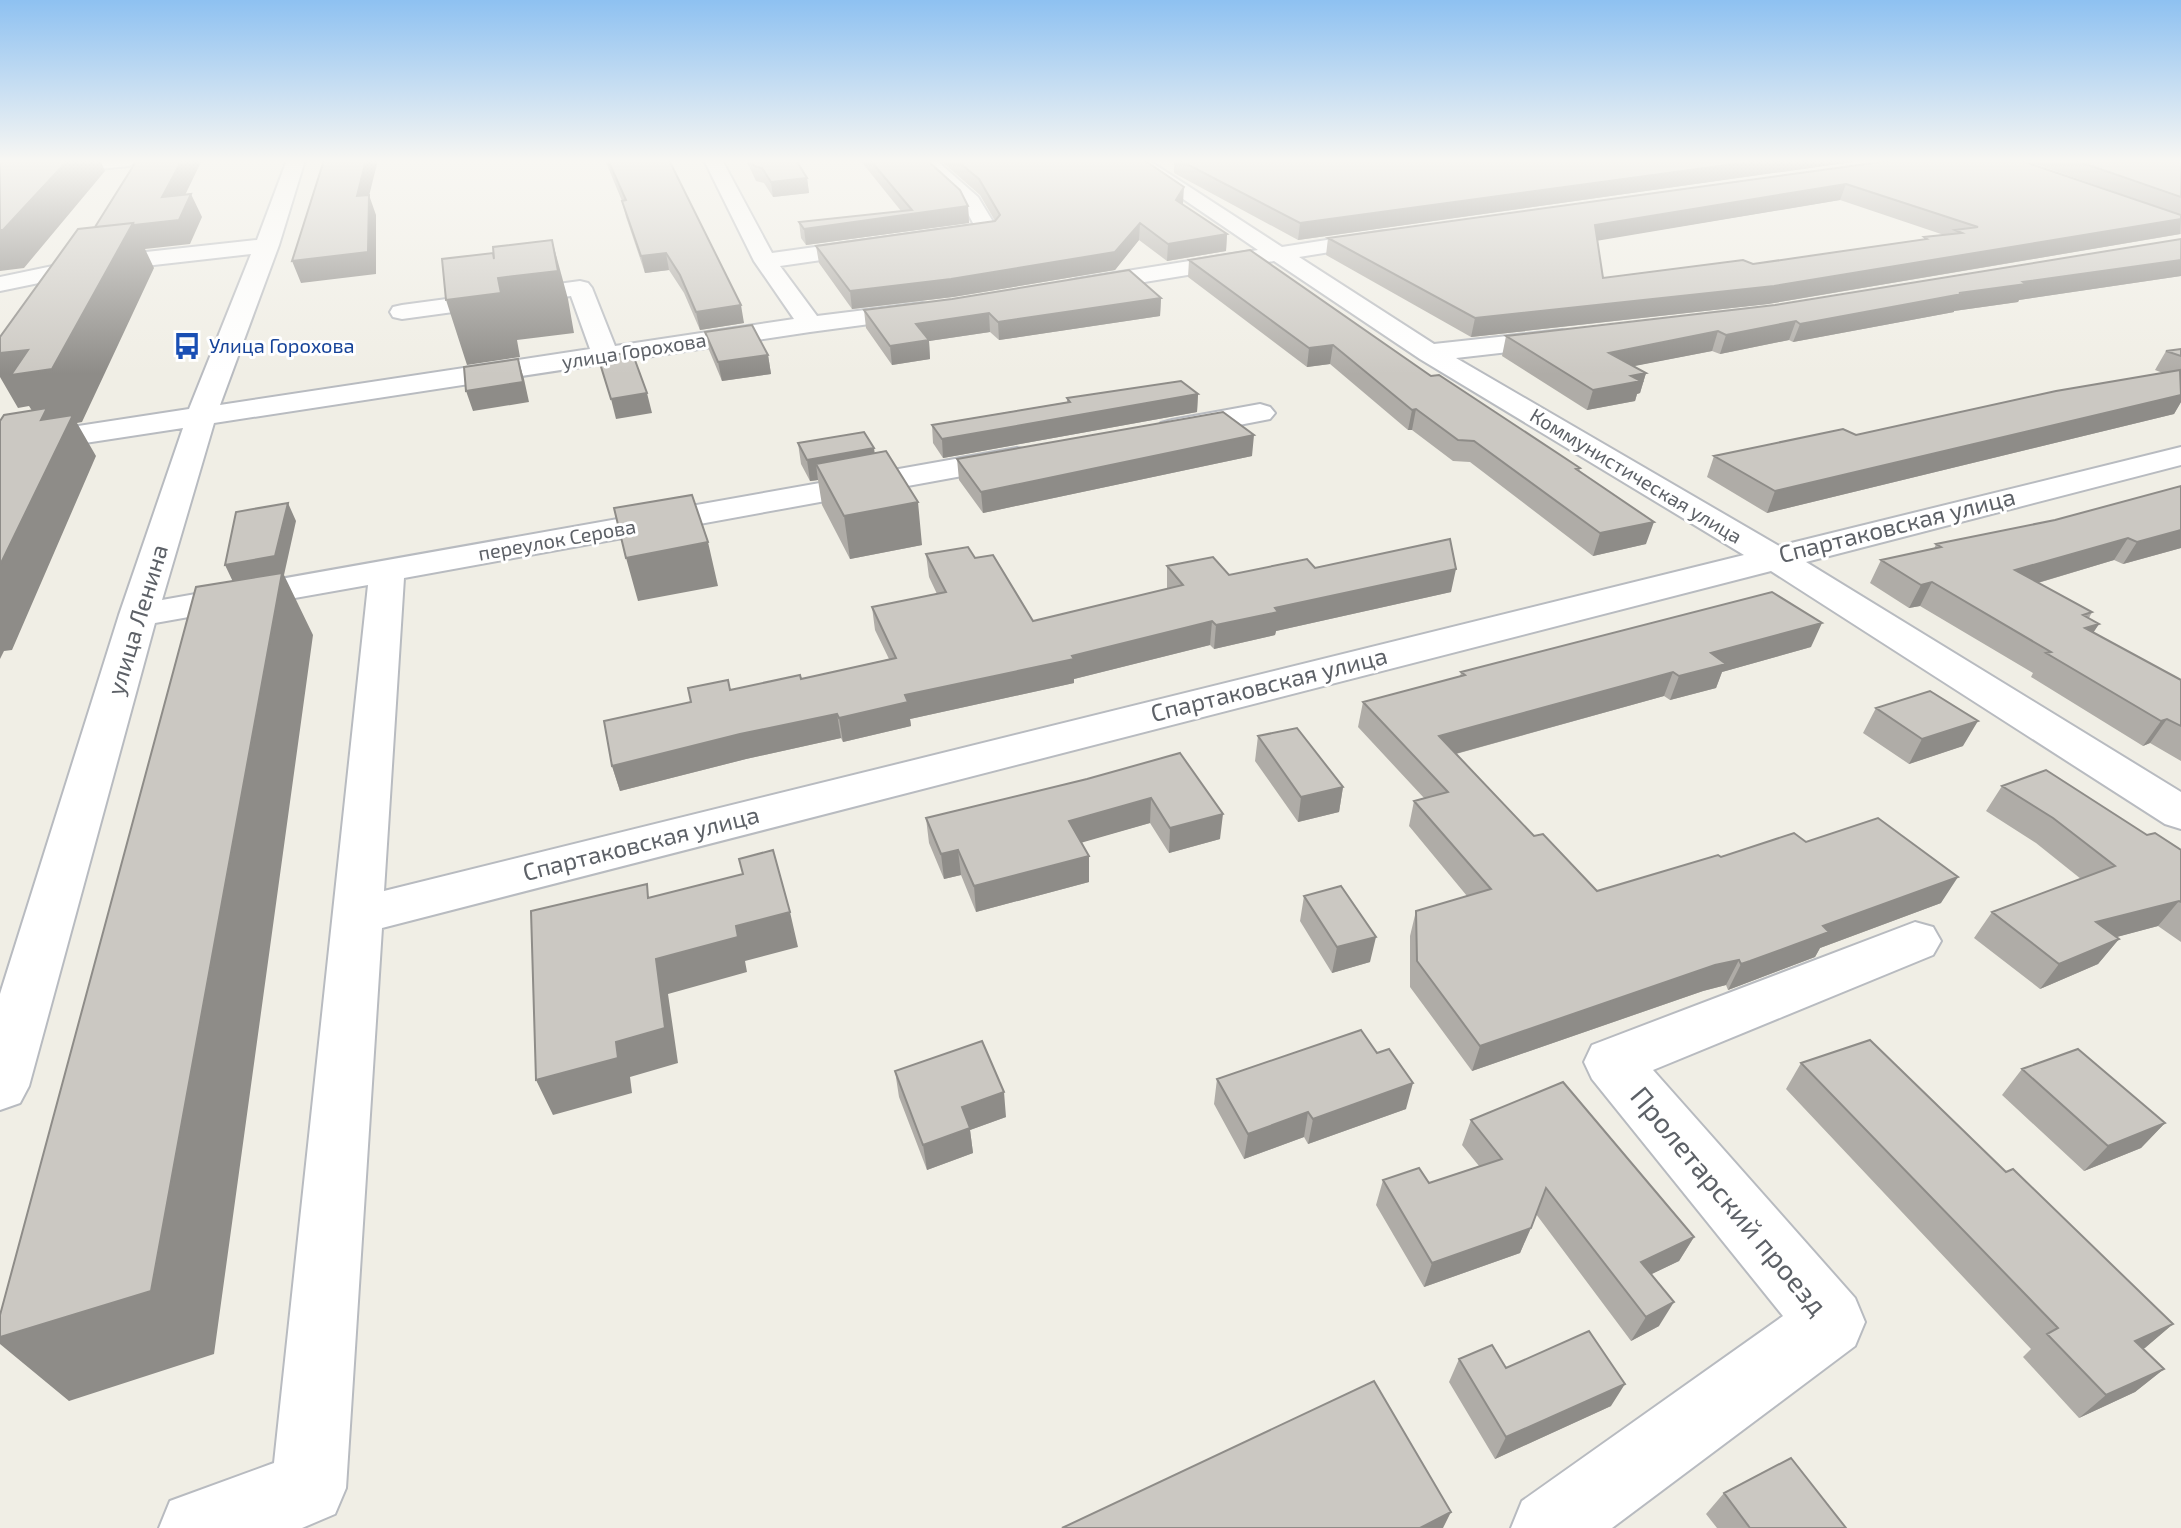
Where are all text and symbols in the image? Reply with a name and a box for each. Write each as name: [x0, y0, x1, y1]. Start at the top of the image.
street label: улица Горохова: [560, 327, 708, 374]
bus stop icon: Улица Горохова: [172, 331, 202, 361]
place label: Улица Горохова: [209, 333, 355, 357]
street label: Коммунистическая улица: [1526, 402, 1747, 549]
street label: Спартаковская улица: [1775, 481, 2018, 569]
street label: переулок Серова: [476, 513, 638, 566]
street label: улица Ленина: [100, 541, 174, 699]
street label: Спартаковская улица: [1147, 640, 1390, 728]
street label: Спартаковская улица: [519, 799, 762, 887]
street label: Пролетарский проезд: [1624, 1079, 1835, 1322]

